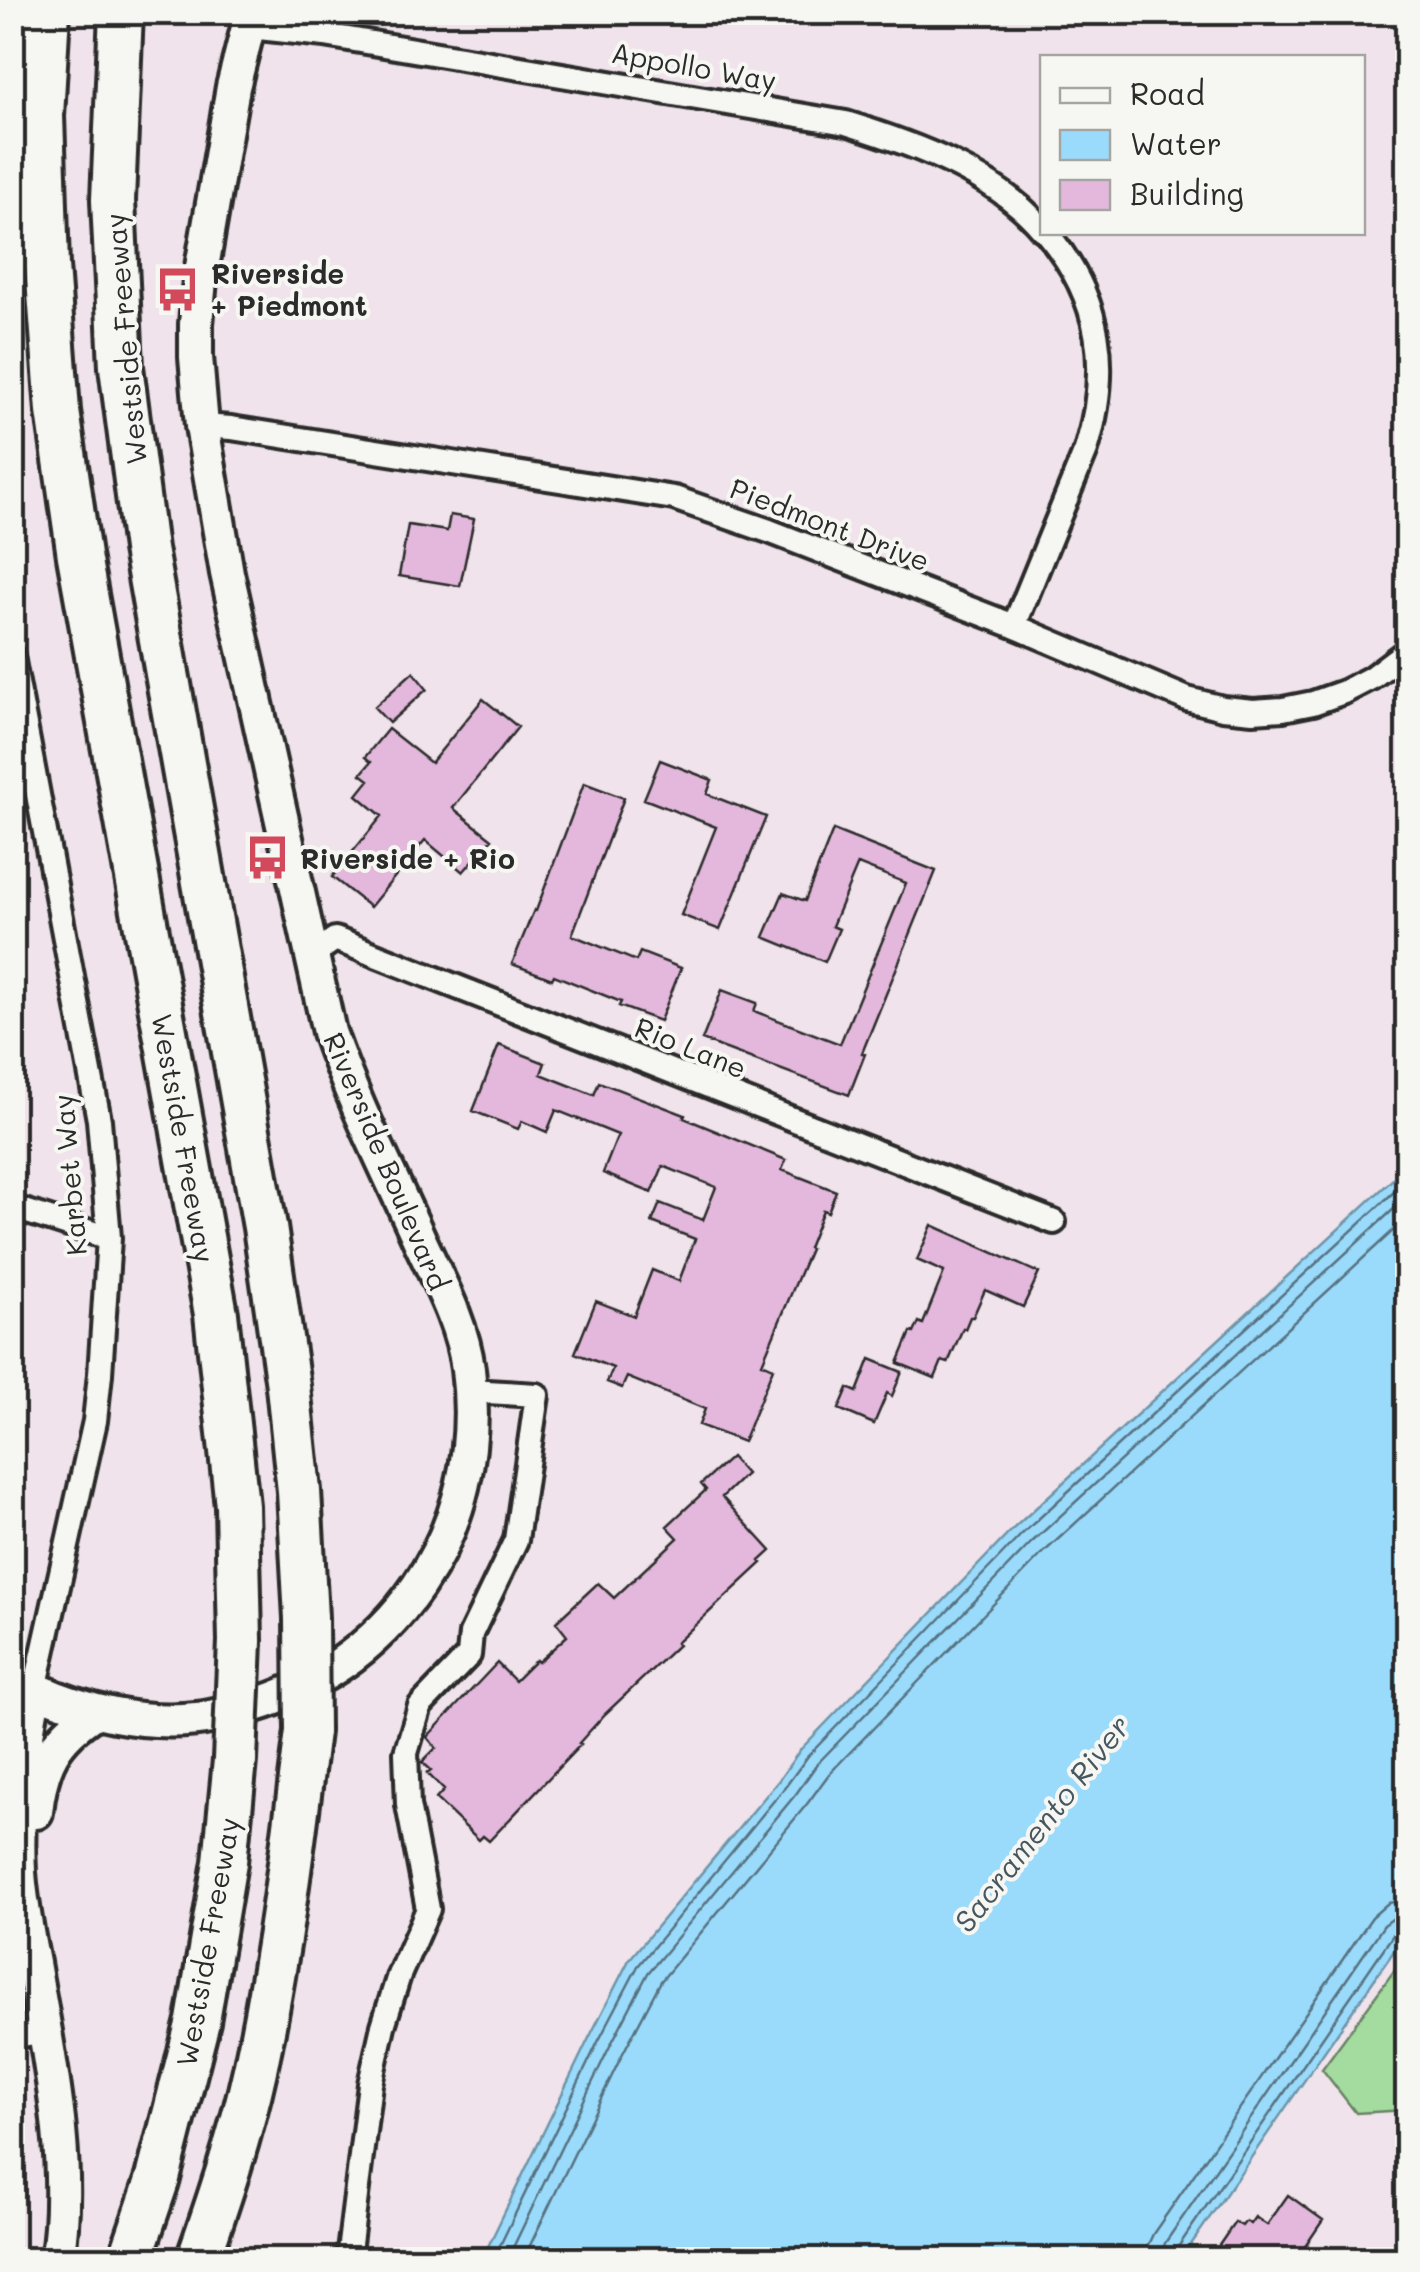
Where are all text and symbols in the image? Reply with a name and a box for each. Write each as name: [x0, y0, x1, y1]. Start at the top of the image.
street label: Appollo Way: [609, 34, 779, 98]
legend: [1040, 55, 1365, 235]
text: Road: [1130, 73, 1205, 113]
text: Water: [1130, 123, 1222, 163]
text: Building: [1130, 173, 1244, 213]
street label: Westside Freeway: [96, 212, 154, 466]
place label: Riverside + Piedmont: [211, 255, 368, 323]
bus stop icon: Riverside + Piedmont: [154, 265, 202, 313]
street label: Piedmont Drive: [725, 469, 935, 579]
bus stop icon: Riverside + Rio: [243, 834, 291, 882]
place label: Riverside + Rio: [300, 840, 515, 876]
street label: Rio Lane: [630, 1008, 752, 1086]
street label: Westside Freeway: [144, 1011, 224, 1265]
street label: Riverside Boulevard: [316, 1027, 458, 1295]
street label: Karbet Way: [44, 1093, 94, 1257]
water label: Sacramento River: [944, 1706, 1138, 1940]
street label: Westside Freeway: [167, 1815, 247, 2069]

